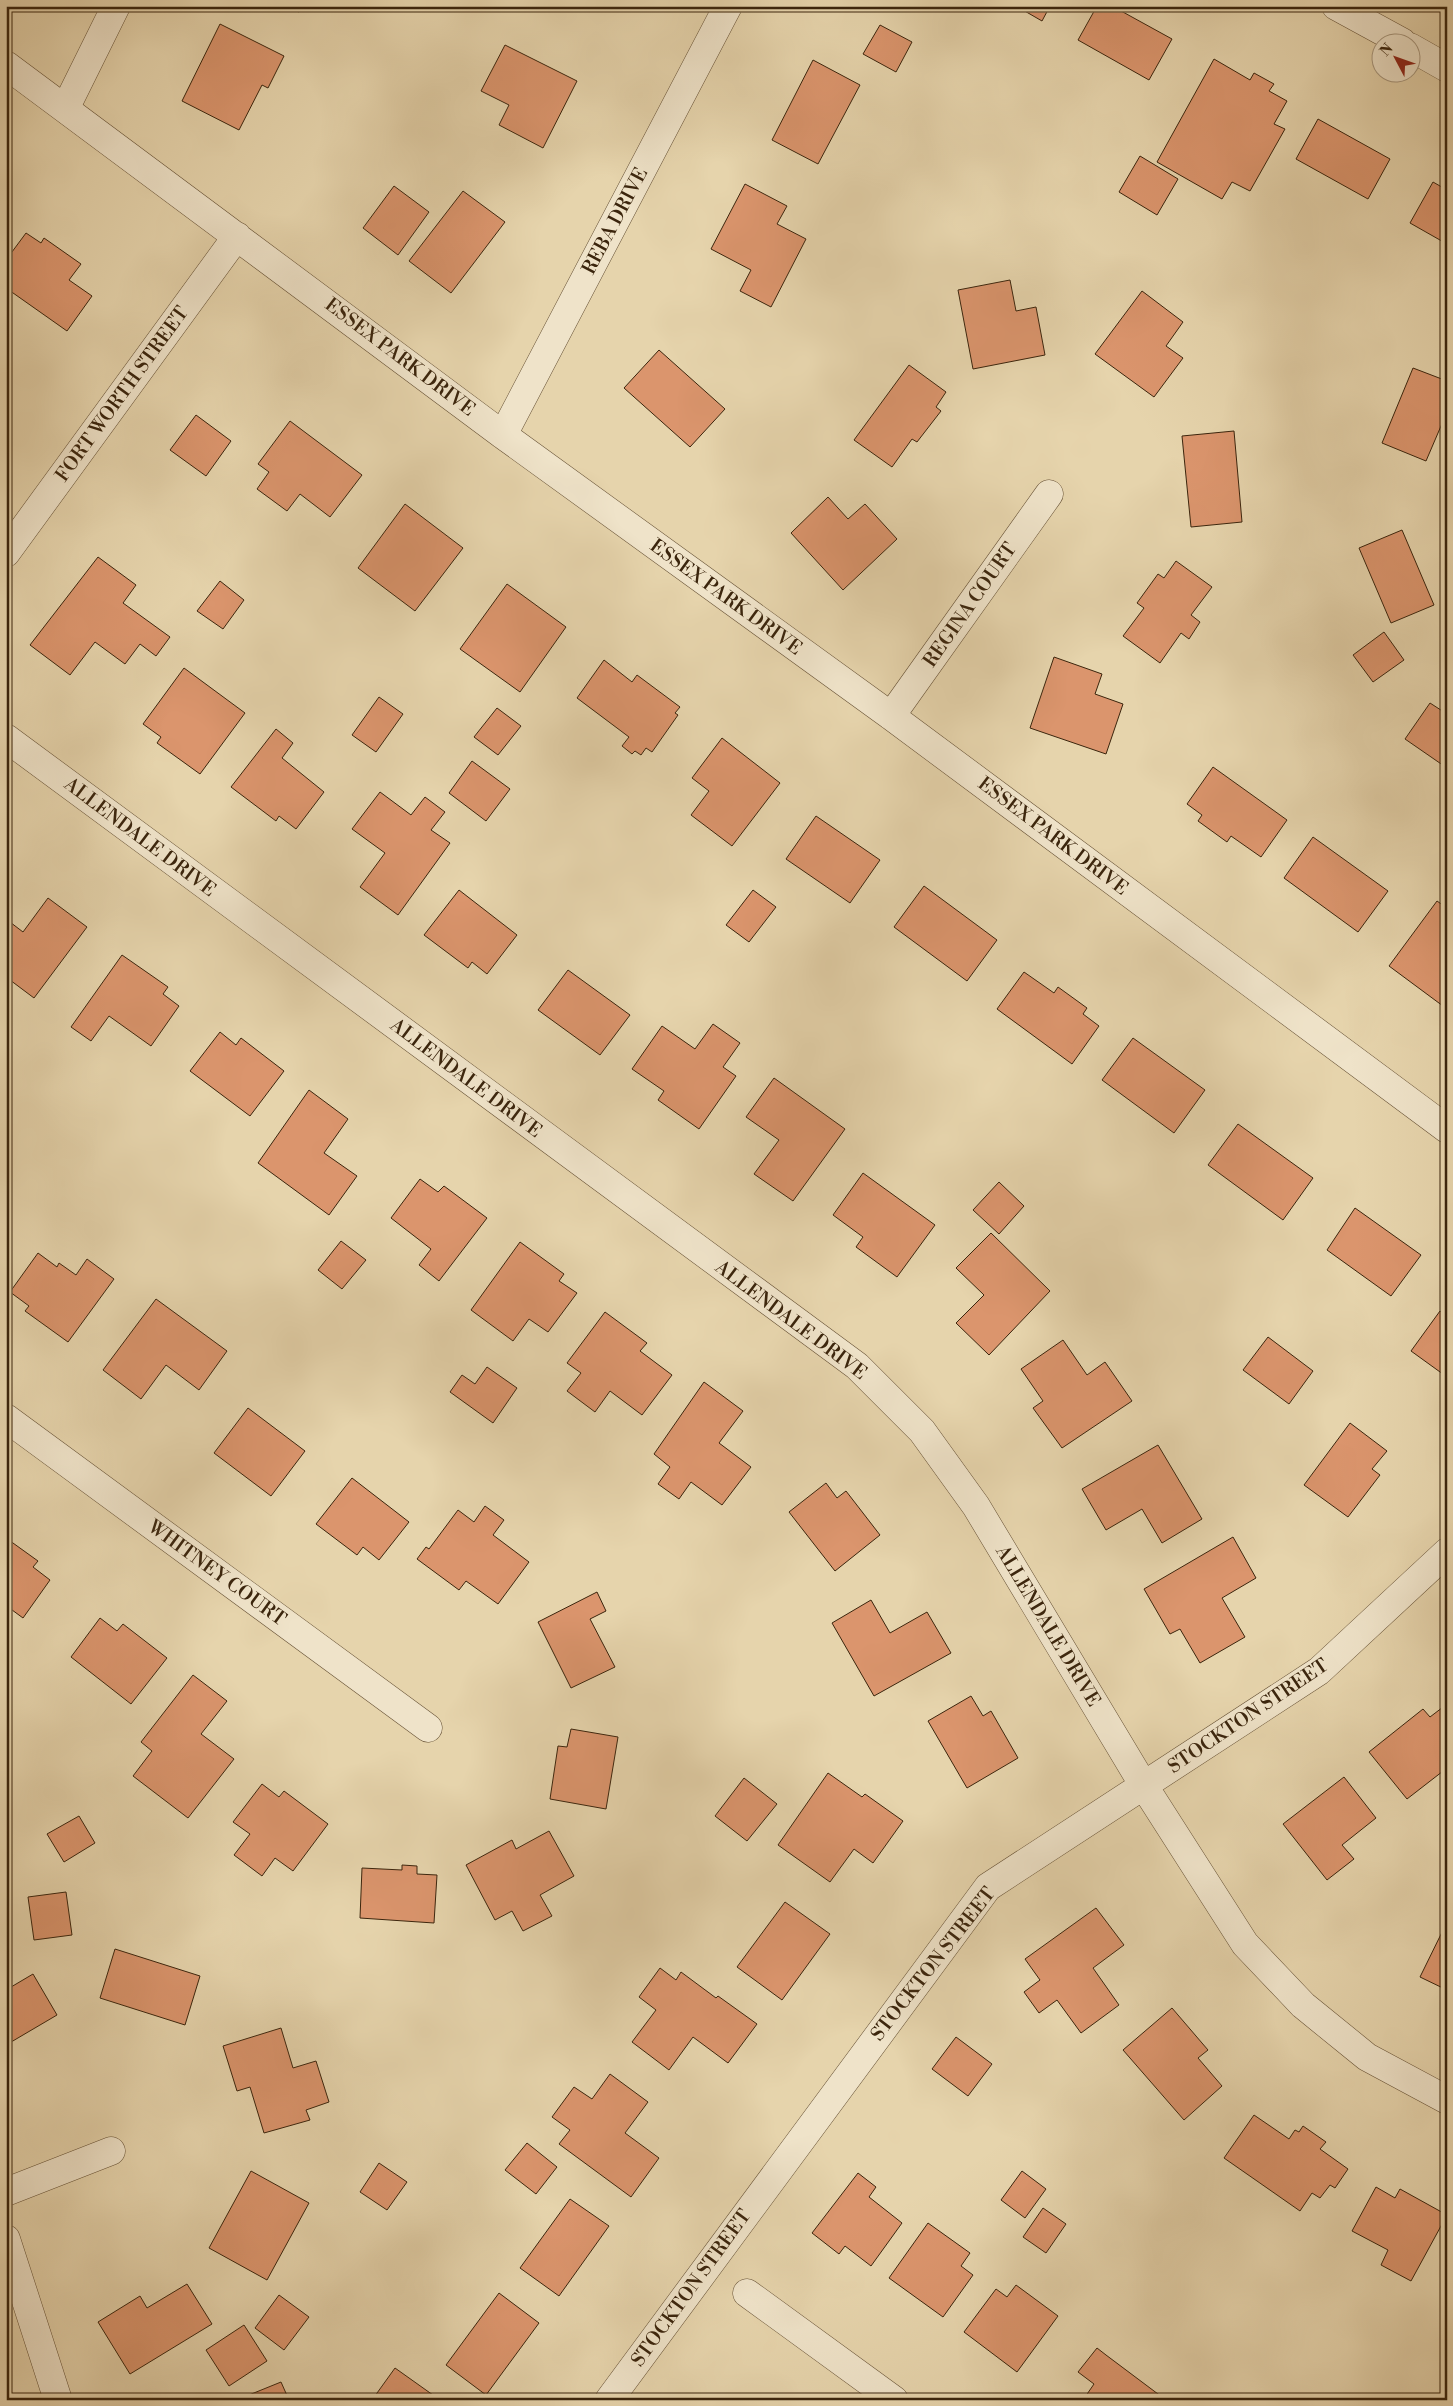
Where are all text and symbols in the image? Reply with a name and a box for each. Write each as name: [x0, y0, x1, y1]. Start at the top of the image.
north arrow: [1370, 32, 1420, 82]
text: N: [1377, 40, 1397, 60]
street label: REBA DRIVE: [577, 163, 653, 279]
street label: ESSEX PARK DRIVE: [320, 293, 480, 421]
street label: FORT WORTH STREET: [50, 302, 194, 486]
street label: ESSEX PARK DRIVE: [645, 534, 807, 660]
street label: REGINA COURT: [918, 538, 1022, 672]
street label: ALLENDALE DRIVE: [59, 772, 221, 902]
street label: ESSEX PARK DRIVE: [973, 772, 1133, 900]
street label: ALLENDALE DRIVE: [385, 1013, 547, 1143]
street label: ALLENDALE DRIVE: [710, 1255, 872, 1385]
street label: WHITNEY COURT: [142, 1514, 291, 1631]
street label: ALLENDALE DRIVE: [990, 1540, 1106, 1711]
street label: STOCKTON STREET: [1163, 1653, 1333, 1779]
street label: STOCKTON STREET: [866, 1882, 1000, 2046]
street label: STOCKTON STREET: [626, 2205, 756, 2371]

